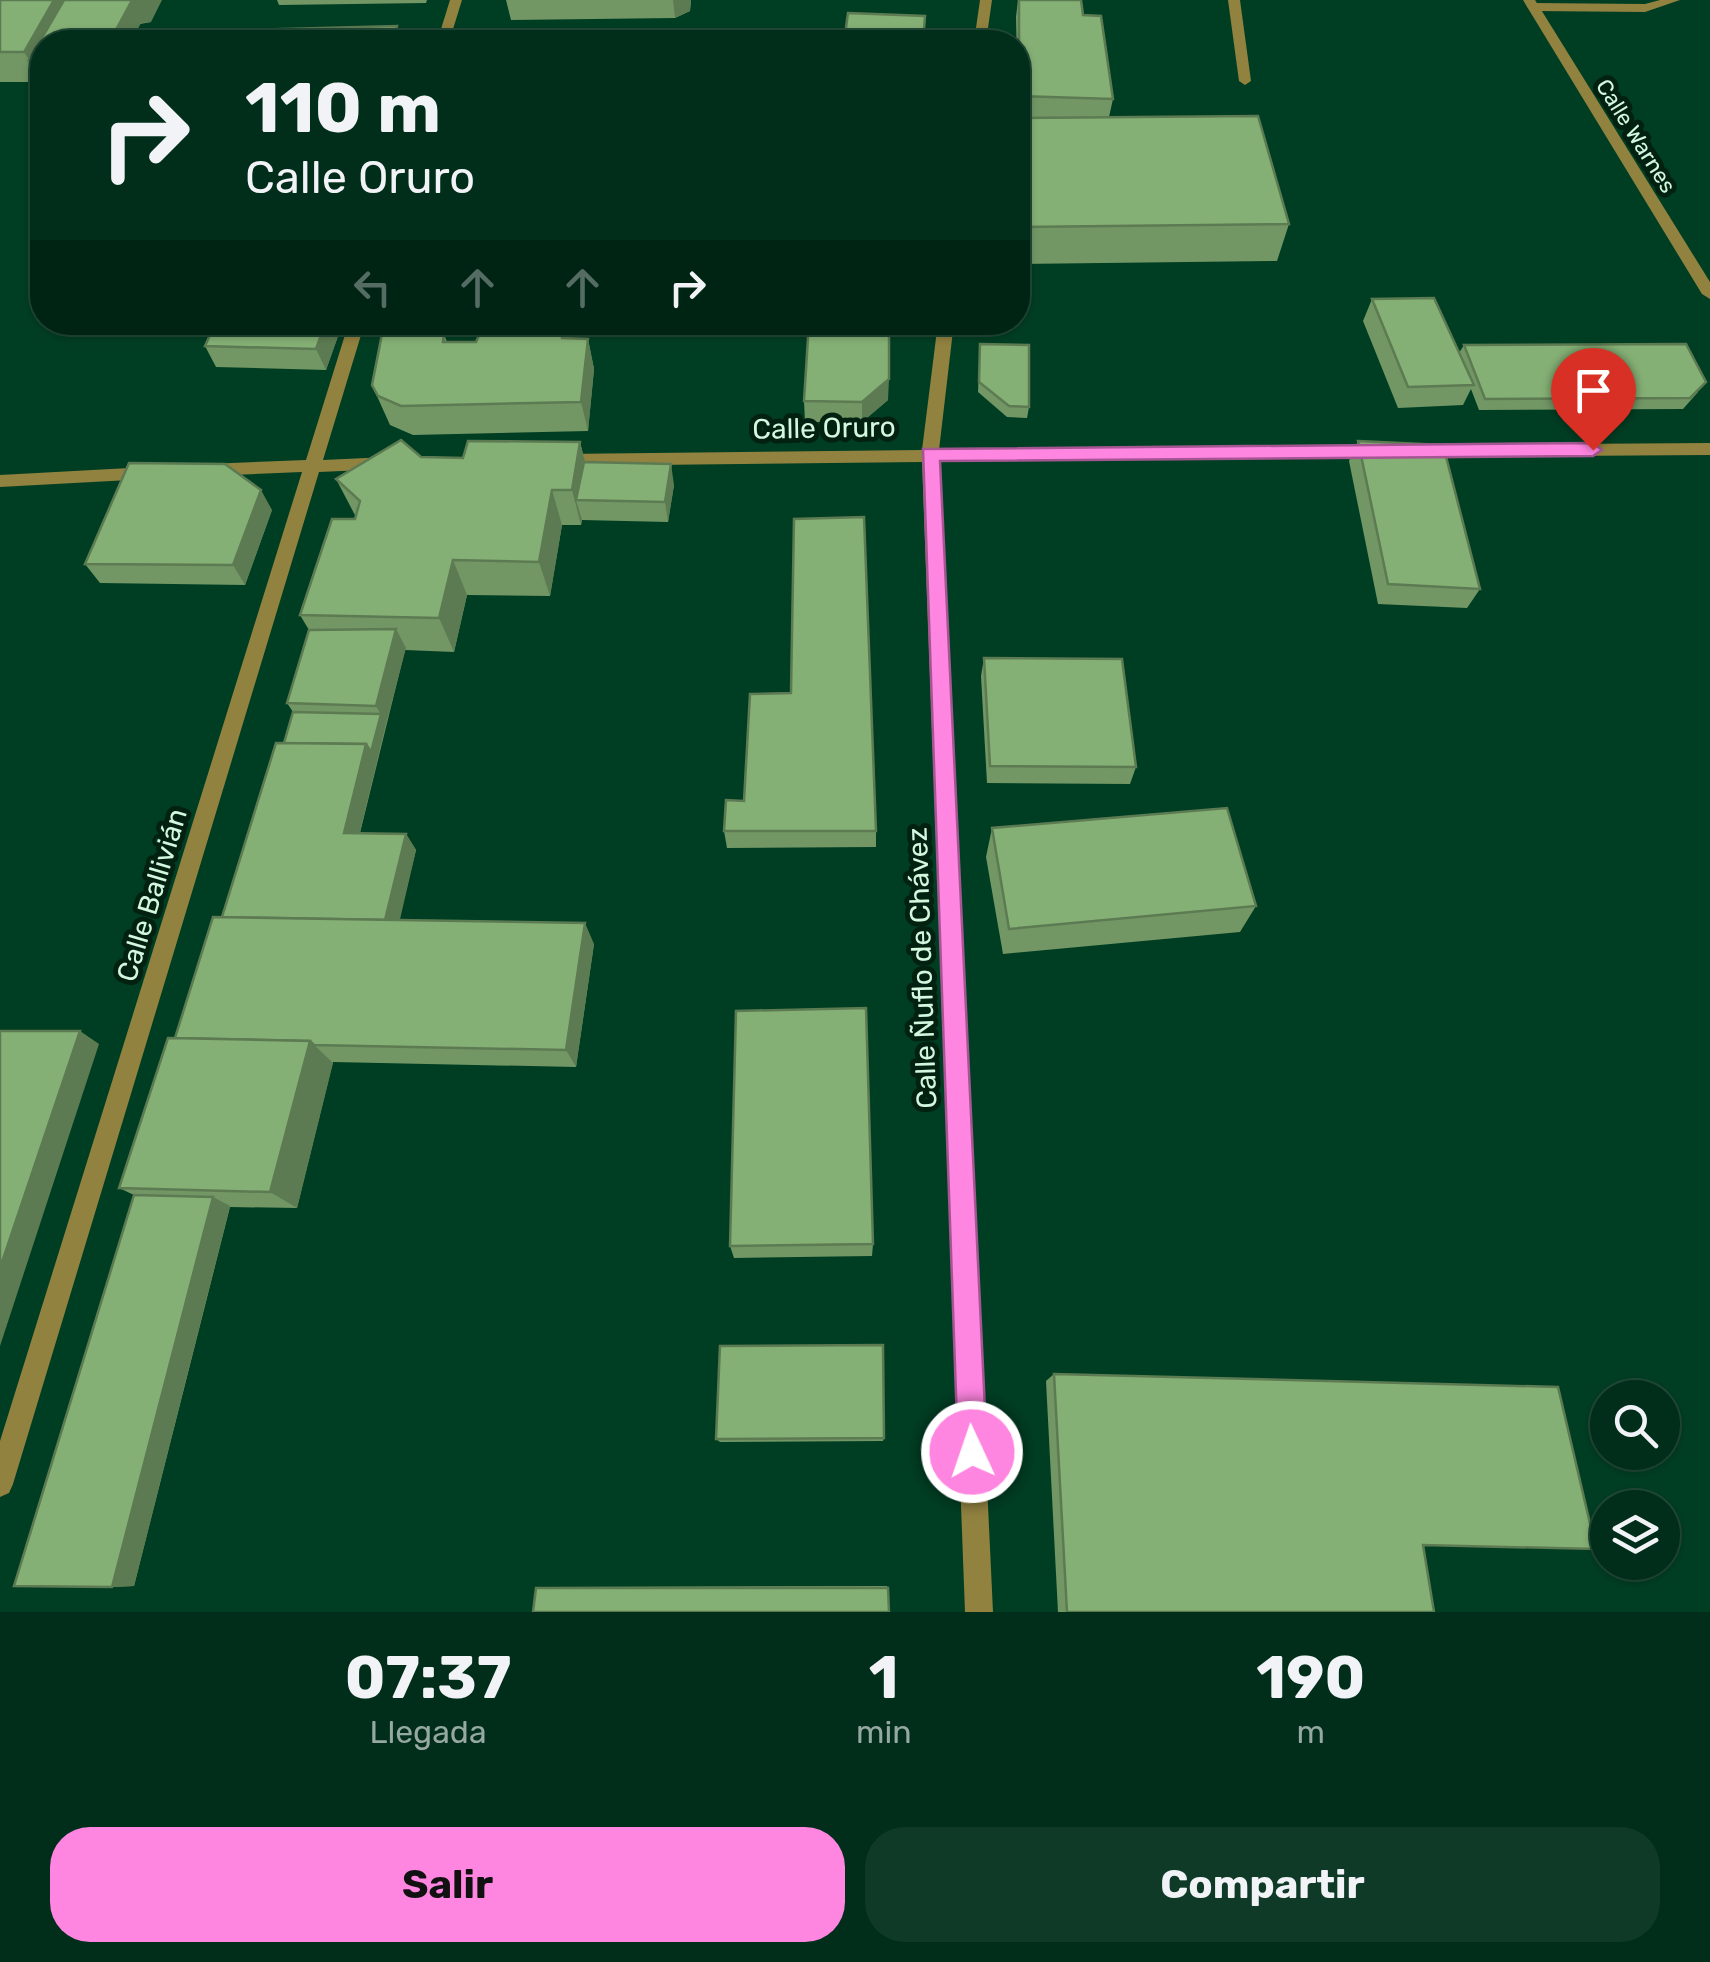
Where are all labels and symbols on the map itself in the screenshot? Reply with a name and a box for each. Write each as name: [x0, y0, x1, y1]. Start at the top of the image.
street label: Calle Warnes: [1590, 74, 1682, 198]
pin: [1551, 348, 1636, 451]
street label: Calle Oruro: [752, 410, 896, 446]
street label: Calle Ballivián: [110, 804, 194, 986]
street label: Calle Ñuflo de Chávez: [901, 827, 943, 1109]
position arrow: [920, 1400, 1024, 1504]

